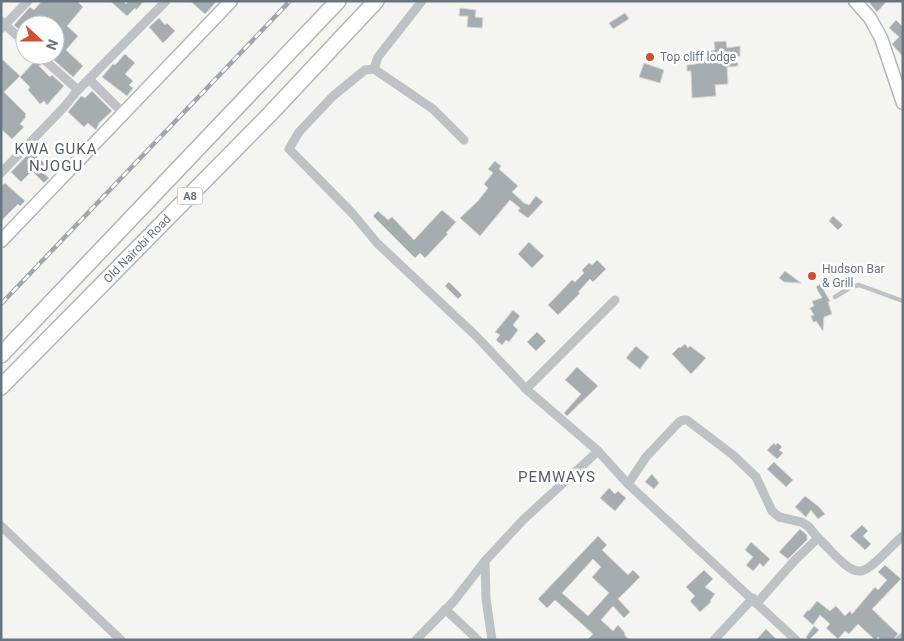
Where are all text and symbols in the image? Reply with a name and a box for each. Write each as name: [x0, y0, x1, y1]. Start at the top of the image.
north arrow: [15, 15, 65, 65]
text: N: [43, 37, 61, 52]
place label: Top cliff lodge: [660, 50, 736, 64]
marker: Top cliff lodge: [644, 51, 656, 63]
district label: KWA GUKA NJOGU: [14, 140, 98, 175]
road number: A8: [178, 188, 202, 205]
street label: Old Nairobi Road: [101, 212, 174, 286]
place label: Hudson Bar & Grill: [822, 262, 885, 290]
marker: Hudson Bar & Grill: [806, 270, 818, 282]
district label: PEMWAYS: [518, 468, 596, 486]

